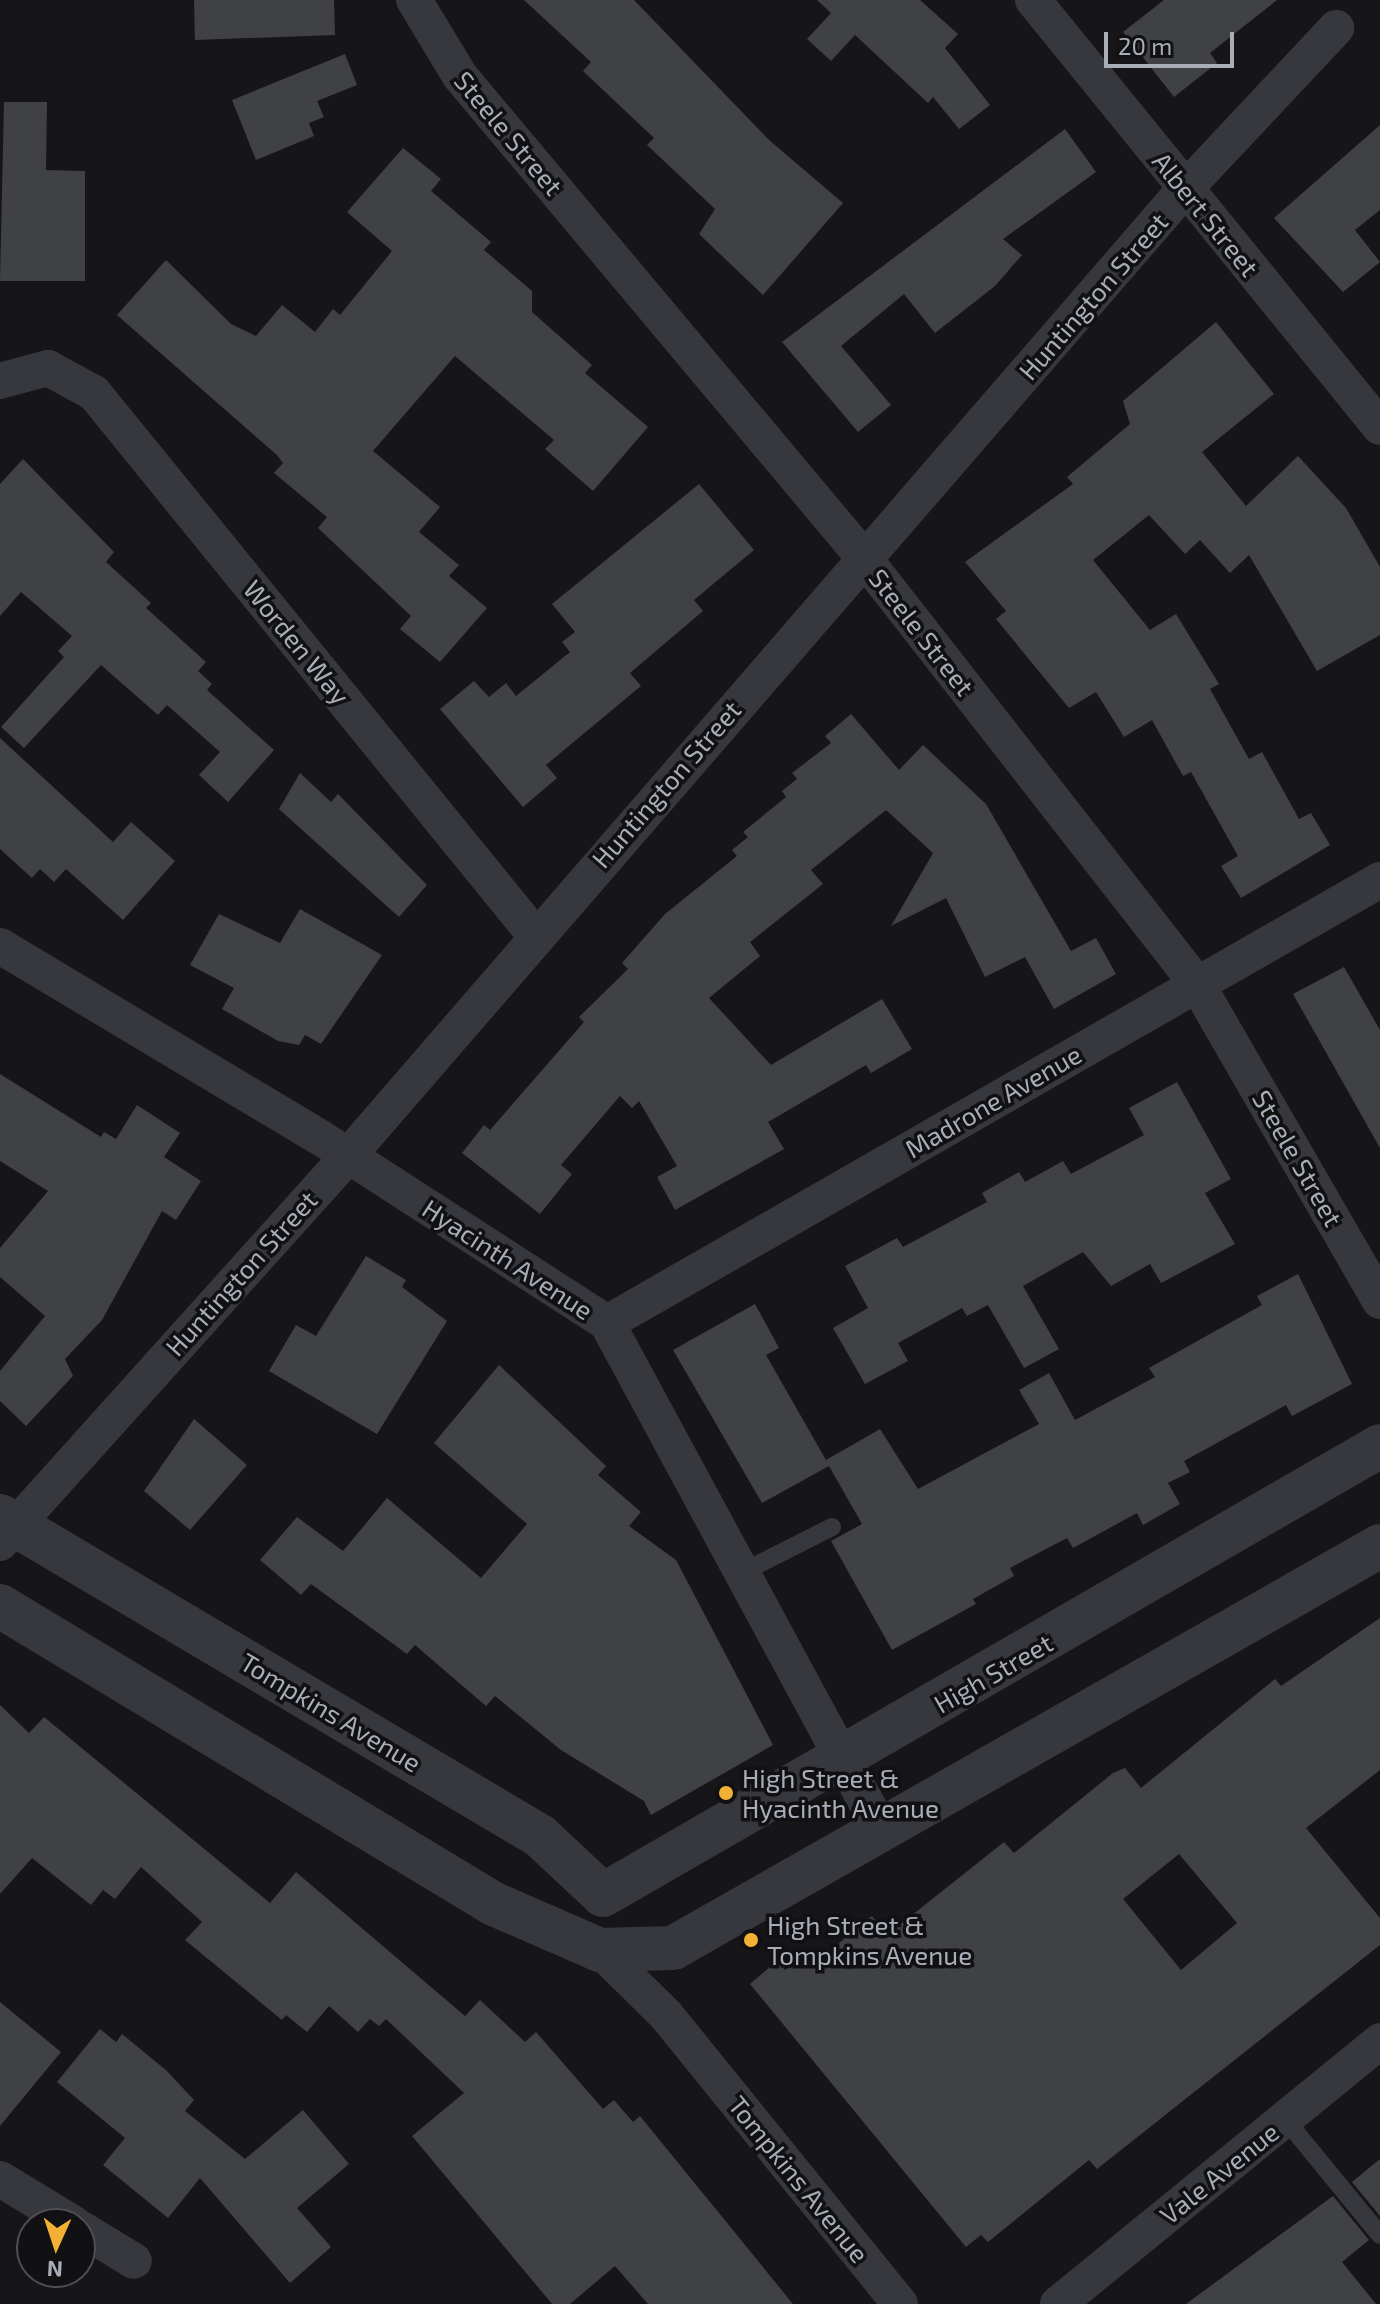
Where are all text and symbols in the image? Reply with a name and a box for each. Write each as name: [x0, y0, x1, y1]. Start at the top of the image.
scale bar: [1108, 16, 1238, 66]
text: 20 m: [1118, 31, 1172, 60]
street label: Steele Street: [448, 65, 570, 201]
street label: Albert Street: [1146, 145, 1266, 283]
street label: Huntington Street: [1012, 206, 1174, 386]
street label: Steele Street: [863, 563, 981, 701]
street label: Worden Way: [237, 573, 357, 711]
street label: Huntington Street: [585, 694, 747, 874]
street label: Madrone Avenue: [899, 1038, 1087, 1164]
street label: Steele Street: [1246, 1084, 1350, 1232]
street label: Huntington Street: [159, 1184, 323, 1362]
street label: Hyacinth Avenue: [417, 1192, 599, 1326]
street label: High Street: [928, 1627, 1058, 1719]
street label: Tompkins Avenue: [235, 1646, 427, 1778]
place label: High Street & Hyacinth Avenue: [742, 1762, 939, 1824]
marker: High Street & Hyacinth Avenue: [717, 1784, 735, 1802]
place label: High Street & Tompkins Avenue: [767, 1909, 973, 1970]
marker: High Street & Tompkins Avenue: [742, 1931, 760, 1949]
street label: Tompkins Avenue: [722, 2089, 876, 2269]
street label: Vale Avenue: [1153, 2116, 1285, 2230]
north arrow: [16, 2208, 96, 2288]
text: N: [46, 2257, 63, 2283]

